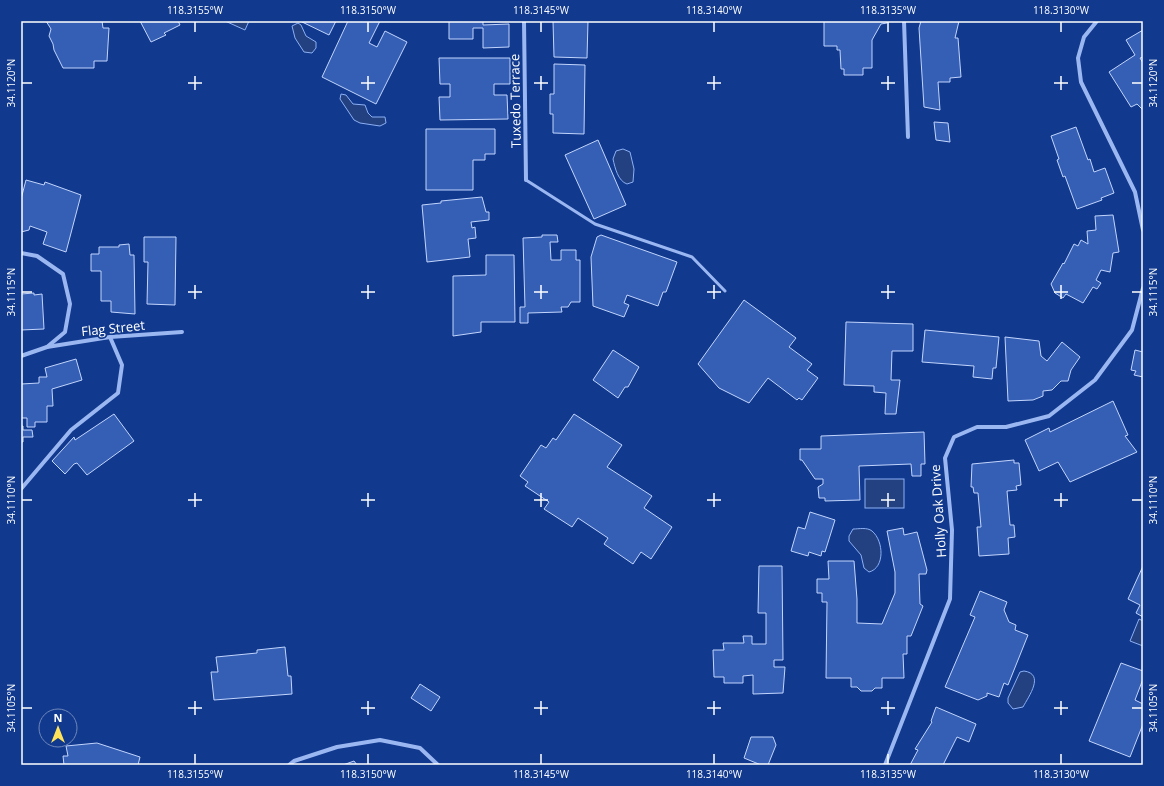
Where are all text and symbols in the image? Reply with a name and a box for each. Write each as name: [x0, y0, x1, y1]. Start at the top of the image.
text: 118.3155°W: [167, 3, 224, 17]
text: 118.3150°W: [340, 3, 397, 17]
text: 118.3145°W: [513, 3, 570, 17]
text: 118.3140°W: [686, 3, 743, 17]
text: 118.3135°W: [860, 3, 917, 17]
text: 118.3130°W: [1033, 3, 1090, 17]
street label: Tuxedo Terrace: [505, 54, 525, 148]
text: 34.1120°N: [4, 59, 18, 107]
text: 34.1120°N: [1146, 59, 1160, 107]
text: 34.1115°N: [4, 268, 18, 316]
text: 34.1115°N: [1146, 268, 1160, 316]
street label: Flag Street: [80, 316, 146, 340]
street label: Holly Oak Drive: [926, 464, 950, 558]
text: 34.1110°N: [4, 476, 18, 524]
text: 34.1110°N: [1146, 476, 1160, 524]
text: 34.1105°N: [4, 684, 18, 732]
text: 34.1105°N: [1146, 684, 1160, 732]
north arrow: [38, 708, 78, 748]
text: N: [54, 710, 62, 725]
text: 118.3155°W: [167, 767, 224, 781]
text: 118.3150°W: [340, 767, 397, 781]
text: 118.3145°W: [513, 767, 570, 781]
text: 118.3140°W: [686, 767, 743, 781]
text: 118.3135°W: [860, 767, 917, 781]
text: 118.3130°W: [1033, 767, 1090, 781]

